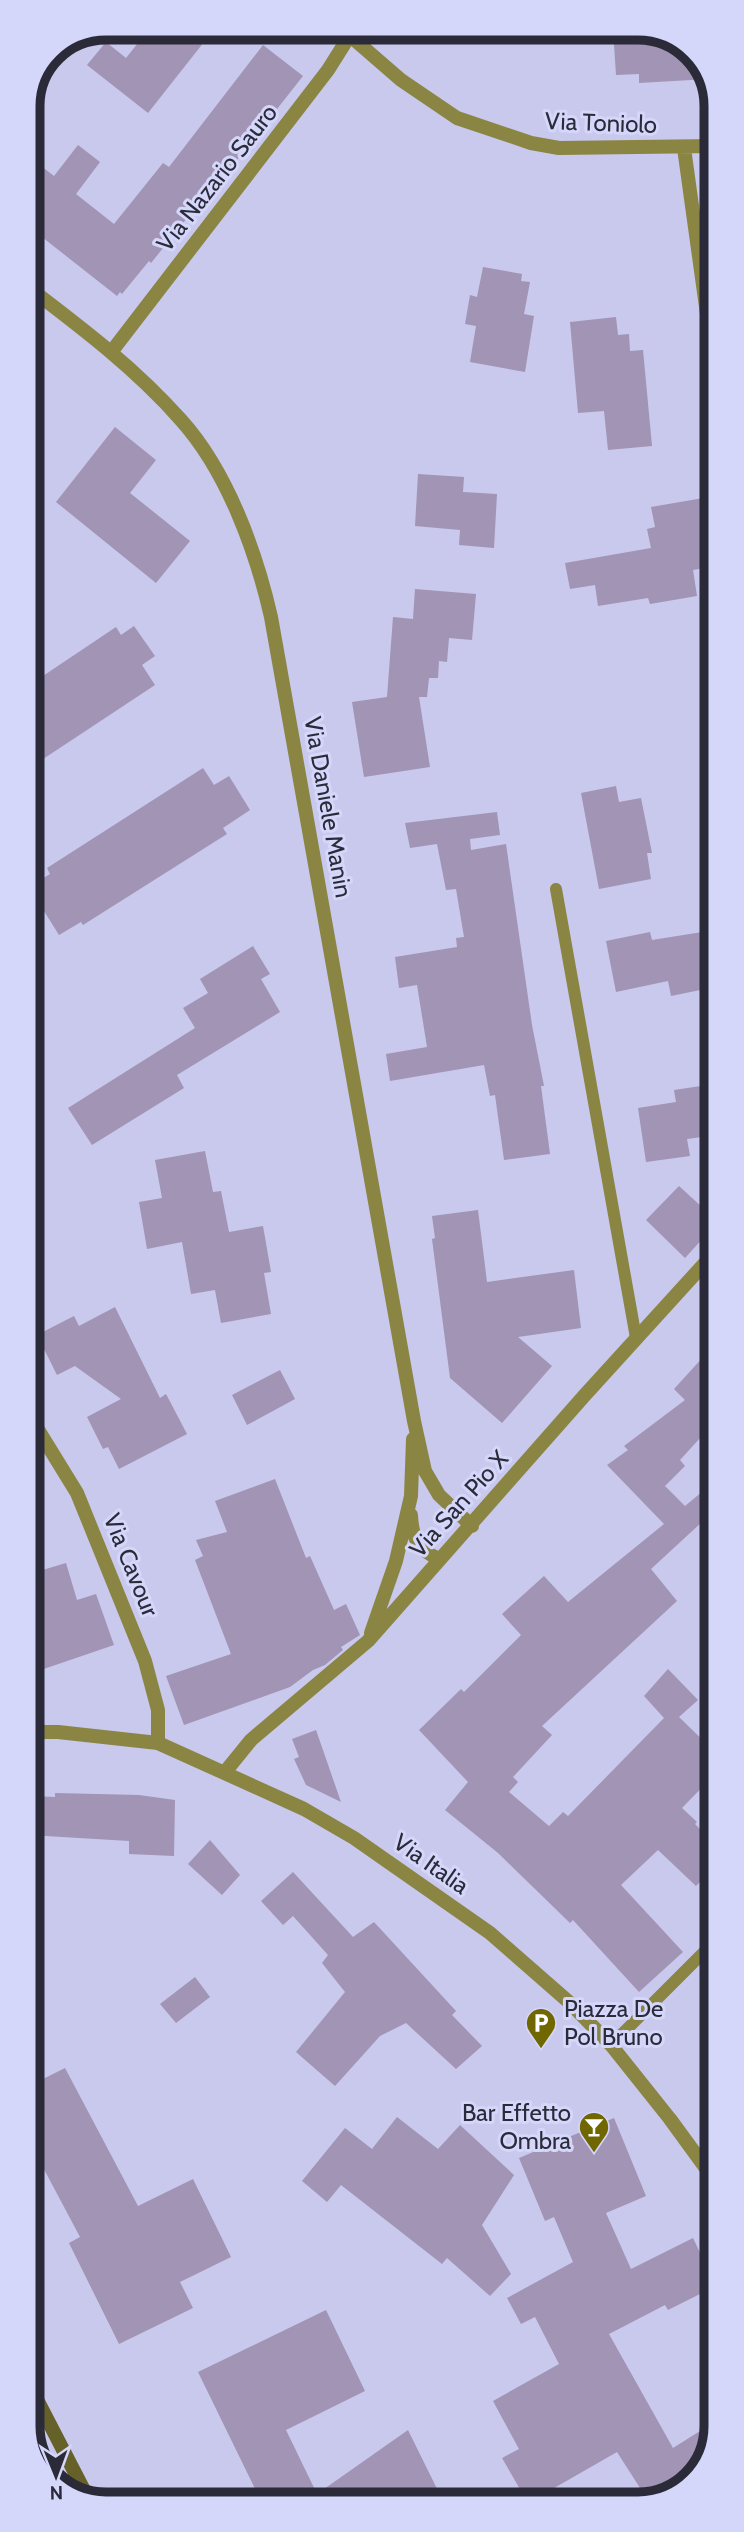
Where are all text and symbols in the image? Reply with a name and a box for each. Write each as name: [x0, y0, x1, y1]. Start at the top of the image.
street label: Via Nazario Sauro: [150, 98, 283, 257]
street label: Via Toniolo: [544, 106, 658, 139]
street label: Via Daniele Manin: [298, 714, 359, 900]
street label: Via San Pio X: [403, 1444, 515, 1563]
street label: Via Cavour: [98, 1509, 165, 1621]
street label: Via Italia: [388, 1827, 475, 1900]
place label: Piazza De Pol Bruno: [564, 1994, 663, 2051]
parking icon: Piazza De Pol Bruno: [524, 2006, 558, 2050]
place label: Bar Effetto Ombra: [462, 2098, 571, 2155]
bar icon: Bar Effetto Ombra: [577, 2110, 611, 2154]
north arrow: [21, 2441, 91, 2511]
text: N: [49, 2481, 63, 2504]

